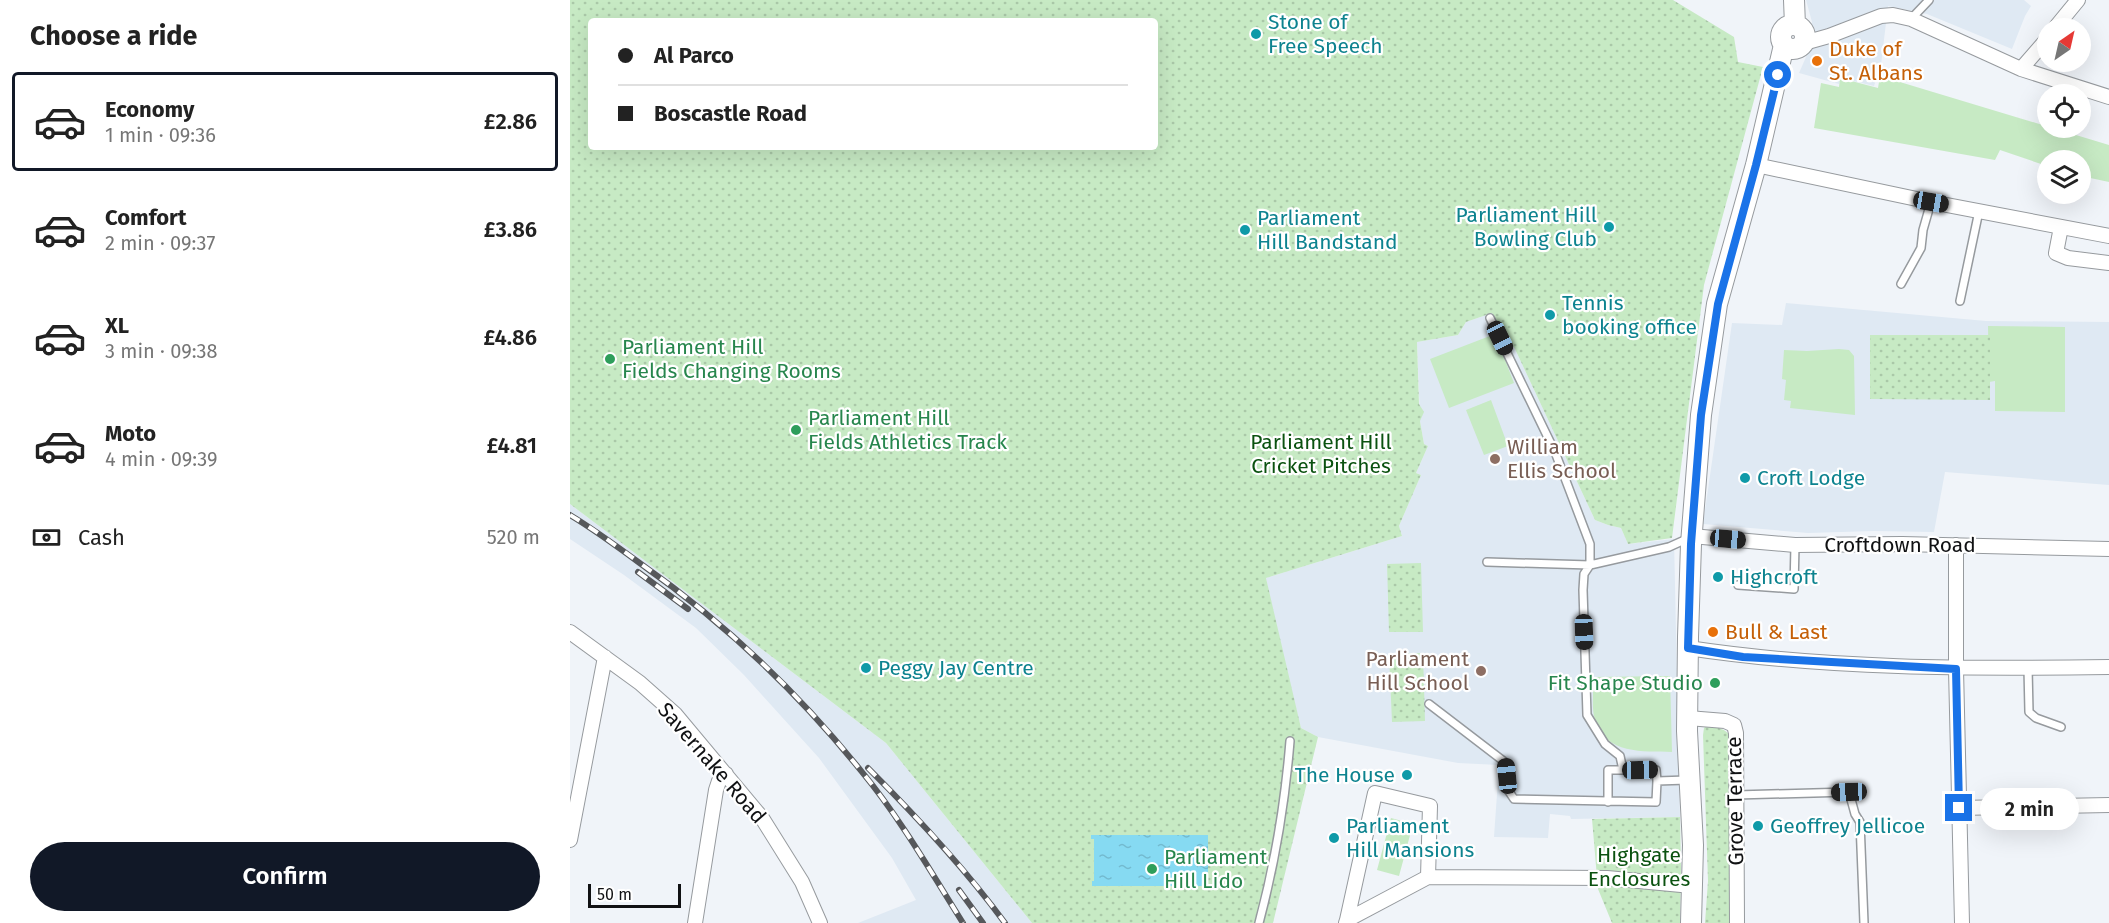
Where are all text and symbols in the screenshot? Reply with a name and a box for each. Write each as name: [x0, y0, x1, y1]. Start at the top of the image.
place label: Stone of Free Speech: [1268, 9, 1383, 59]
north arrow: [2037, 18, 2091, 72]
map controls: [2037, 18, 2091, 204]
text: Choose a ride: [30, 20, 197, 52]
marker: Stone of Free Speech: [1249, 27, 1263, 41]
place label: Duke of St. Albans: [1829, 36, 1923, 86]
text: Al Parco: [654, 42, 734, 69]
marker: Duke of St. Albans: [1810, 54, 1824, 68]
route start: [1764, 61, 1791, 88]
button: locate: [2037, 84, 2091, 138]
icon: car: [33, 95, 87, 149]
text: Economy: [105, 96, 194, 123]
text: Boscastle Road: [654, 100, 807, 127]
text: £2.86: [484, 108, 537, 135]
text: 1 min · 09:36: [105, 123, 216, 147]
button: layers: [2037, 150, 2091, 204]
car: [1912, 190, 1950, 214]
place label: Parliament Hill Bowling Club: [1456, 202, 1597, 252]
icon: car: [33, 203, 87, 257]
text: Comfort: [105, 204, 186, 231]
place label: Parliament Hill Bandstand: [1257, 205, 1398, 255]
text: £3.86: [484, 216, 537, 243]
marker: Parliament Hill Bowling Club: [1602, 220, 1616, 234]
marker: Parliament Hill Bandstand: [1238, 223, 1252, 237]
text: 2 min · 09:37: [105, 231, 215, 255]
place label: Tennis booking office: [1562, 290, 1697, 340]
marker: Tennis booking office: [1543, 308, 1557, 322]
icon: car: [33, 311, 87, 365]
text: XL: [105, 312, 129, 339]
car: [1484, 318, 1516, 358]
text: £4.86: [484, 324, 537, 351]
place label: Parliament Hill Fields Changing Rooms: [622, 334, 841, 384]
text: 3 min · 09:38: [105, 339, 218, 363]
marker: Parliament Hill Fields Changing Rooms: [603, 352, 617, 366]
place label: Parliament Hill Fields Athletics Track: [808, 405, 1007, 455]
icon: car: [33, 419, 87, 473]
text: Moto: [105, 420, 156, 447]
marker: Parliament Hill Fields Athletics Track: [789, 423, 803, 437]
park label: Parliament Hill Cricket Pitches: [1250, 429, 1392, 479]
text: £4.81: [486, 432, 537, 459]
place label: William Ellis School: [1507, 434, 1616, 484]
text: 4 min · 09:39: [105, 447, 218, 471]
marker: William Ellis School: [1488, 452, 1502, 466]
place label: Croft Lodge: [1757, 465, 1865, 491]
marker: Croft Lodge: [1738, 471, 1752, 485]
icon: cash: [30, 521, 63, 554]
text: Cash: [78, 524, 125, 551]
text: 520 m: [487, 525, 540, 549]
car: [1709, 528, 1747, 550]
street label: Croftdown Road: [1824, 532, 1976, 558]
place label: Highcroft: [1730, 564, 1818, 590]
marker: Highcroft: [1711, 570, 1725, 584]
car: [1574, 614, 1594, 650]
place label: Bull & Last: [1725, 619, 1828, 645]
marker: Bull & Last: [1706, 625, 1720, 639]
place label: Parliament Hill School: [1366, 646, 1469, 696]
place label: Peggy Jay Centre: [878, 655, 1034, 681]
marker: Peggy Jay Centre: [859, 661, 873, 675]
marker: Parliament Hill School: [1474, 664, 1488, 678]
place label: Fit Shape Studio: [1548, 670, 1703, 696]
marker: Fit Shape Studio: [1708, 676, 1722, 690]
street label: Savernake Road: [652, 697, 772, 829]
street label: Grove Terrace: [1721, 736, 1749, 866]
car: [1496, 757, 1518, 795]
car: [1622, 761, 1658, 779]
place label: The House: [1295, 762, 1395, 788]
marker: The House: [1400, 768, 1414, 782]
car: [1831, 782, 1867, 802]
callout: 2 min: [1980, 787, 2079, 829]
route end: [1945, 794, 1972, 821]
text: 2 min: [2005, 797, 2054, 821]
place label: Parliament Hill Mansions: [1346, 813, 1474, 863]
place label: Geoffrey Jellicoe: [1770, 813, 1925, 839]
marker: Geoffrey Jellicoe: [1751, 819, 1765, 833]
marker: Parliament Hill Mansions: [1327, 831, 1341, 845]
button: Confirm: [30, 842, 540, 911]
park label: Highgate Enclosures: [1588, 842, 1690, 892]
place label: Parliament Hill Lido: [1164, 844, 1268, 894]
marker: Parliament Hill Lido: [1145, 862, 1159, 876]
scale bar: [588, 881, 681, 908]
text: 50 m: [597, 885, 632, 904]

